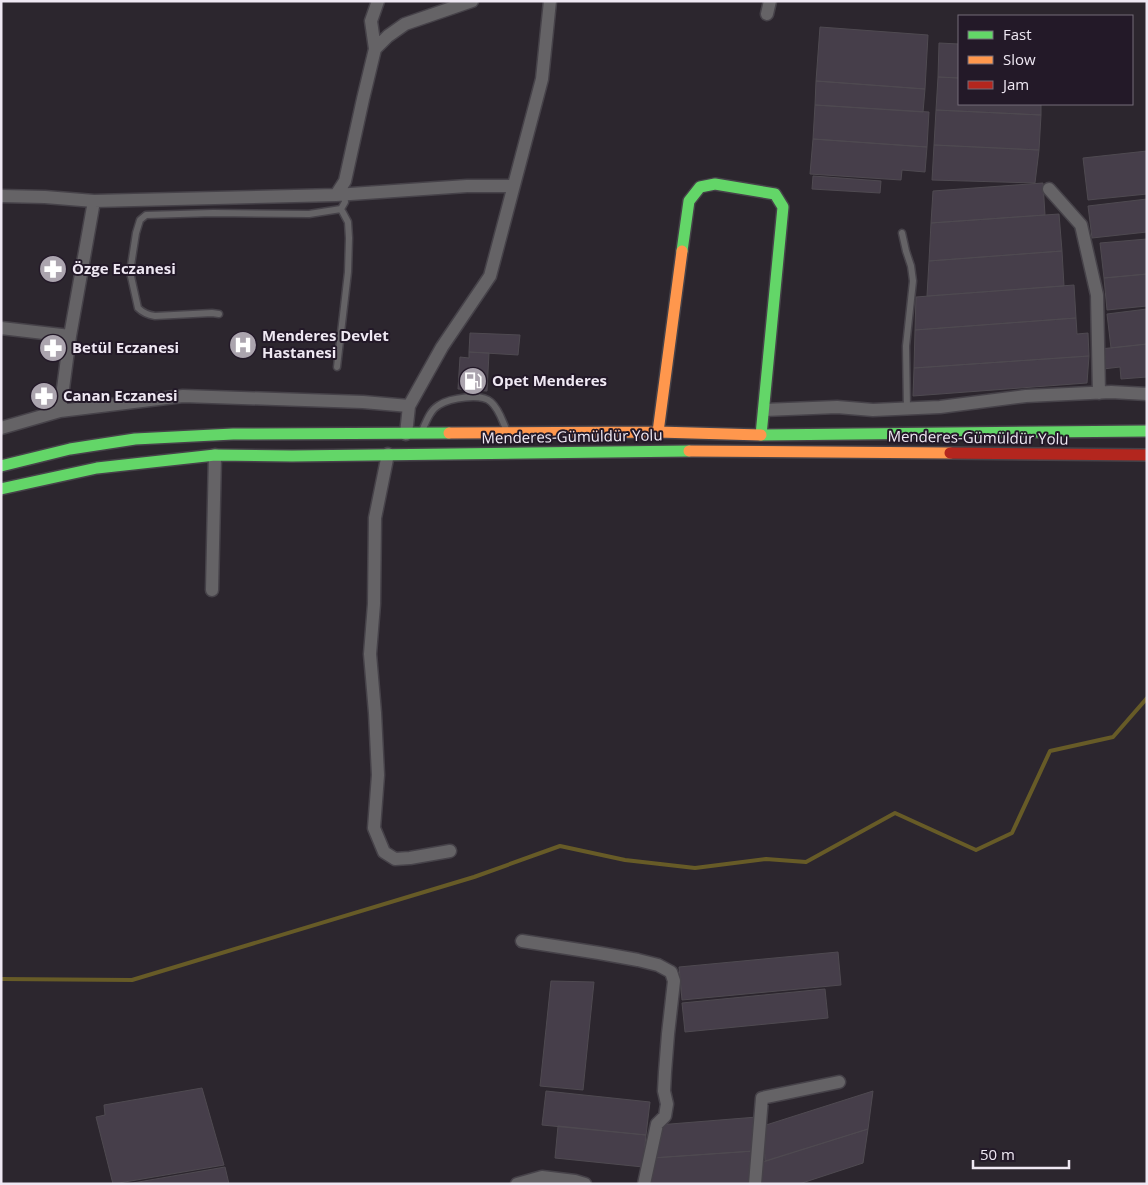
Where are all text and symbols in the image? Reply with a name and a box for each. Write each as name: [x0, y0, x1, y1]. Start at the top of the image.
legend: [958, 15, 1133, 105]
text: Fast: [1003, 24, 1032, 44]
text: Slow: [1003, 49, 1036, 69]
text: Jam: [1001, 74, 1029, 94]
pharmacy icon: Özge Eczanesi: [38, 254, 68, 284]
place label: Özge Eczanesi: [72, 258, 176, 278]
place label: Menderes Devlet Hastanesi: [262, 325, 389, 362]
hospital icon: Menderes Devlet Hastanesi: [228, 330, 258, 360]
pharmacy icon: Betül Eczanesi: [38, 333, 68, 363]
place label: Betül Eczanesi: [72, 337, 179, 357]
fuel station icon: Opet Menderes: [458, 366, 488, 396]
place label: Opet Menderes: [492, 370, 607, 390]
pharmacy icon: Canan Eczanesi: [29, 381, 59, 411]
place label: Canan Eczanesi: [63, 385, 178, 405]
street label: Menderes-Gümüldür Yolu: [481, 424, 663, 448]
street label: Menderes-Gümüldür Yolu: [887, 425, 1069, 449]
scale bar: [973, 1138, 1069, 1170]
text: 50 m: [980, 1144, 1015, 1164]

